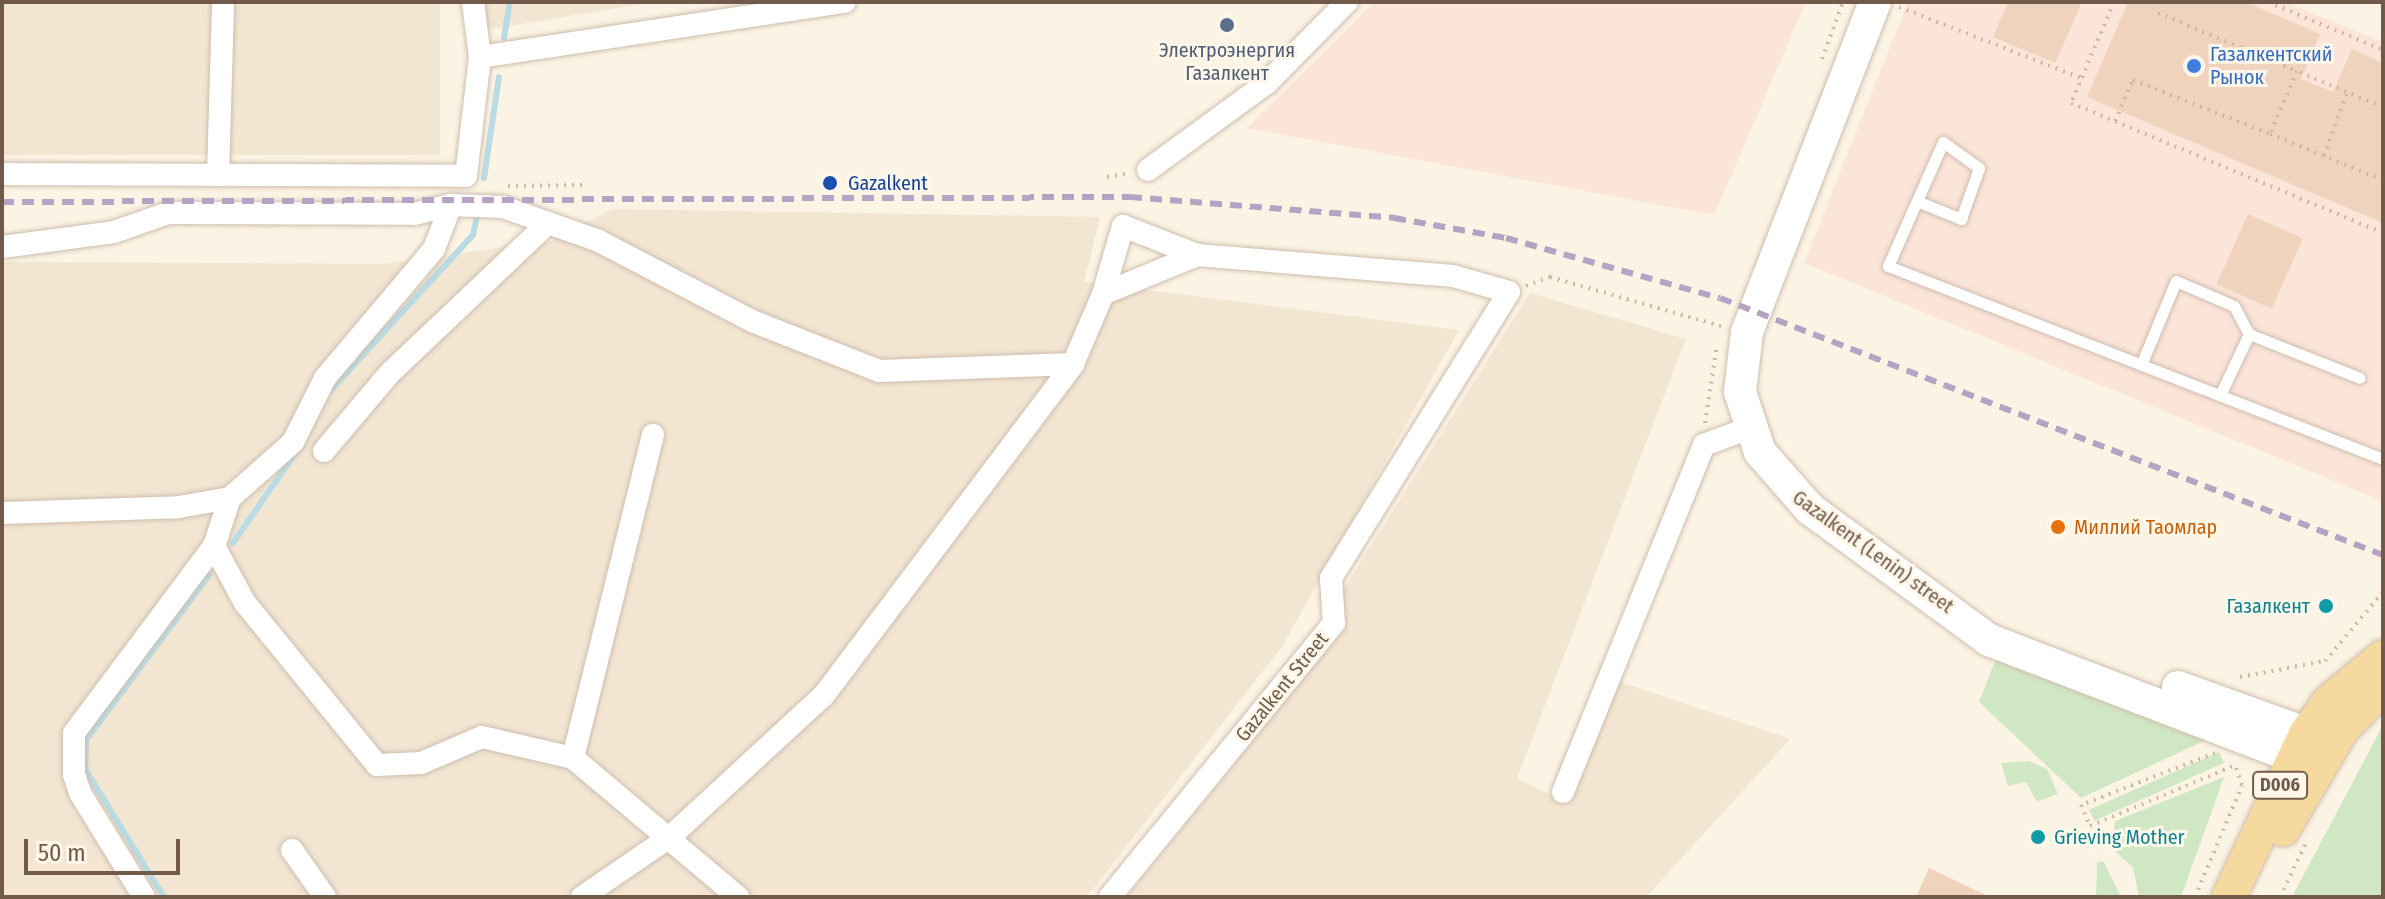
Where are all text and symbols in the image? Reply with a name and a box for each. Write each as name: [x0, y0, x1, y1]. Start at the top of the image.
marker: Электроэнергия Газалкент: [1218, 16, 1236, 34]
place label: Электроэнергия Газалкент: [1159, 38, 1295, 85]
place label: Газалкентский Рынок: [2210, 42, 2333, 89]
marker: Газалкентский Рынок: [2185, 57, 2203, 75]
place label: Gazalkent: [848, 171, 928, 195]
marker: Gazalkent: [819, 172, 841, 194]
street label: Gazalkent (Lenin) street: [1788, 485, 1958, 619]
place label: Миллий Таомлар: [2074, 515, 2217, 539]
marker: Миллий Таомлар: [2049, 518, 2067, 536]
place label: Газалкент: [2226, 594, 2310, 618]
marker: Газалкент: [2317, 597, 2335, 615]
street label: Gazalkent Street: [1231, 627, 1333, 747]
road number: D006: [2252, 771, 2308, 799]
scale bar: [28, 823, 184, 873]
place label: Grieving Mother: [2054, 825, 2185, 849]
marker: Grieving Mother: [2029, 828, 2047, 846]
text: 50 m: [38, 839, 86, 867]

